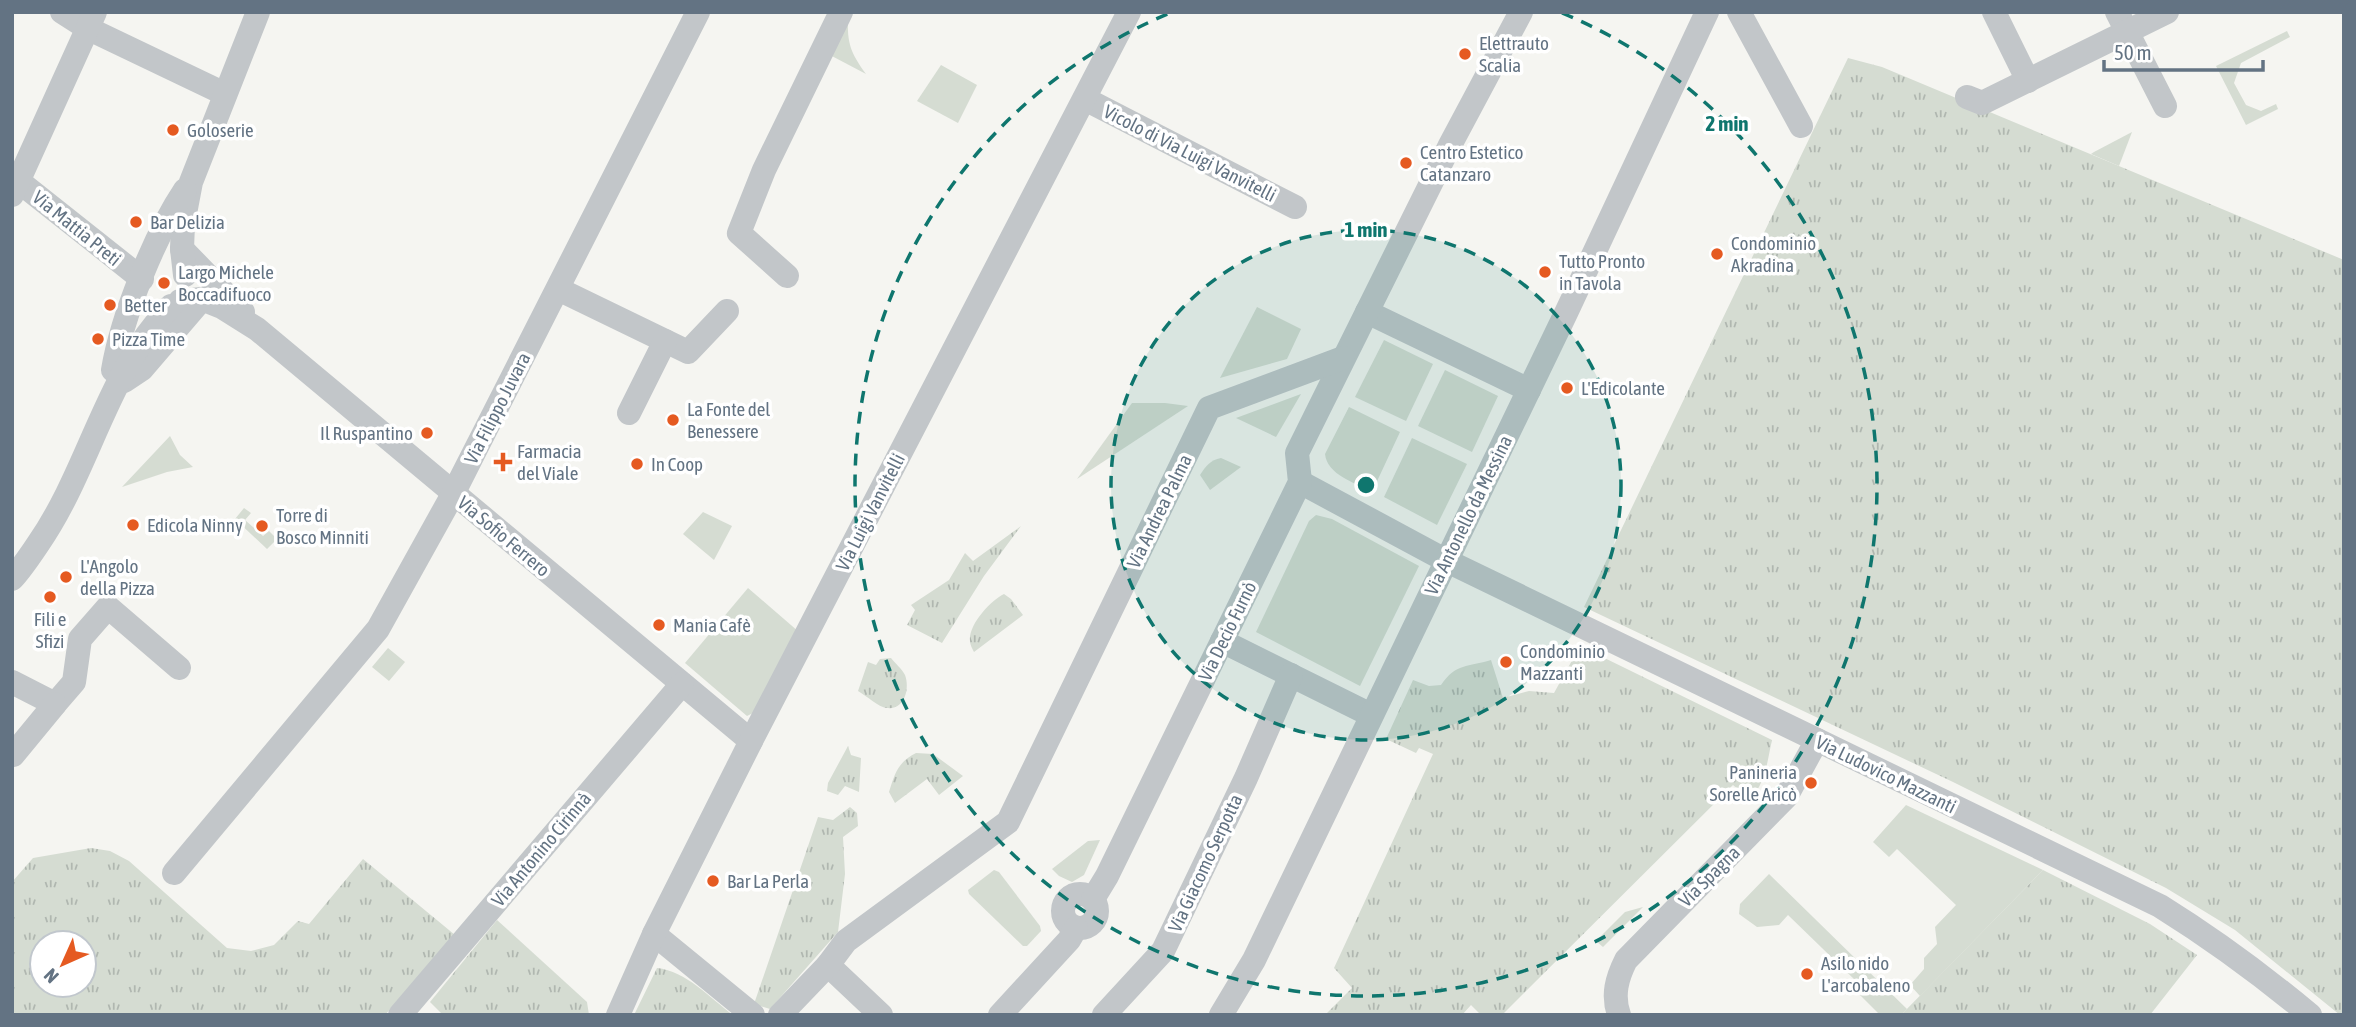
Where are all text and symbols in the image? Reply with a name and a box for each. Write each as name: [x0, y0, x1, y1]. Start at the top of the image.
scale bar: [2104, 28, 2263, 72]
place label: Elettrauto Scalia: [1479, 32, 1549, 76]
text: 50 m: [2114, 40, 2152, 64]
marker: Elettrauto Scalia: [1457, 46, 1473, 62]
street label: Vicolo di Via Luigi Vanvitelli: [1100, 100, 1280, 206]
text: 2 min: [1706, 111, 1748, 135]
place label: Goloserie: [187, 119, 254, 141]
marker: Goloserie: [165, 122, 181, 138]
place label: Centro Estetico Catanzaro: [1420, 141, 1524, 185]
marker: Centro Estetico Catanzaro: [1398, 155, 1414, 171]
street label: Via Mattia Preti: [29, 186, 125, 270]
place label: Bar Delizia: [150, 211, 225, 233]
marker: Bar Delizia: [128, 214, 144, 230]
text: 1 min: [1345, 217, 1387, 241]
place label: Condominio Akradina: [1731, 232, 1816, 276]
marker: Condominio Akradina: [1709, 246, 1725, 262]
place label: Tutto Pronto in Tavola: [1559, 250, 1645, 294]
place label: Largo Michele Boccadifuoco: [178, 261, 274, 305]
marker: Tutto Pronto in Tavola: [1537, 264, 1553, 280]
marker: Largo Michele Boccadifuoco: [156, 275, 172, 291]
place label: Better: [124, 294, 167, 316]
marker: Better: [102, 297, 118, 313]
place label: Pizza Time: [112, 328, 185, 350]
marker: Pizza Time: [90, 331, 106, 347]
street label: Via Filippo Juvara: [460, 349, 534, 467]
place label: L'Edicolante: [1581, 377, 1665, 399]
marker: L'Edicolante: [1559, 380, 1575, 396]
place label: La Fonte del Benessere: [687, 398, 770, 442]
marker: La Fonte del Benessere: [665, 412, 681, 428]
place label: Il Ruspantino: [320, 422, 413, 444]
marker: Il Ruspantino: [419, 425, 435, 441]
street label: Via Antonello da Messina: [1420, 432, 1516, 598]
place label: Farmacia del Viale: [517, 440, 581, 484]
street label: Via Luigi Vanvitelli: [831, 450, 909, 574]
street label: Via Andrea Palma: [1122, 451, 1196, 571]
place label: In Coop: [651, 453, 703, 475]
marker: Farmacia del Viale: [495, 454, 511, 470]
marker: In Coop: [629, 456, 645, 472]
centre of rings: [1354, 473, 1378, 497]
street label: Via Sofio Ferrero: [453, 491, 555, 581]
place label: Torre di Bosco Minniti: [276, 504, 369, 548]
place label: Edicola Ninny: [147, 514, 243, 536]
marker: Edicola Ninny: [125, 517, 141, 533]
marker: Torre di Bosco Minniti: [254, 518, 270, 534]
place label: L'Angolo della Pizza: [80, 555, 155, 599]
marker: L'Angolo della Pizza: [58, 569, 74, 585]
street label: Via Decio Furnò: [1194, 578, 1261, 684]
marker: Fili e Sfizi: [42, 589, 58, 605]
place label: Fili e Sfizi: [34, 608, 66, 652]
place label: Mania Cafè: [673, 614, 751, 636]
marker: Mania Cafè: [651, 617, 667, 633]
place label: Condominio Mazzanti: [1520, 640, 1605, 684]
marker: Condominio Mazzanti: [1498, 654, 1514, 670]
street label: Via Ludovico Mazzanti: [1812, 731, 1960, 817]
place label: Panineria Sorelle Aricò: [1710, 761, 1797, 805]
marker: Panineria Sorelle Aricò: [1803, 775, 1819, 791]
street label: Via Antonino Cirinnà: [487, 787, 595, 911]
street label: Via Giacomo Serpotta: [1163, 791, 1247, 935]
street label: Via Spagna: [1674, 841, 1744, 911]
place label: Bar La Perla: [727, 870, 809, 892]
marker: Bar La Perla: [705, 873, 721, 889]
north arrow: [28, 929, 98, 999]
place label: Asilo nido L'arcobaleno: [1821, 952, 1910, 996]
text: N: [39, 964, 63, 988]
marker: Asilo nido L'arcobaleno: [1799, 966, 1815, 982]

